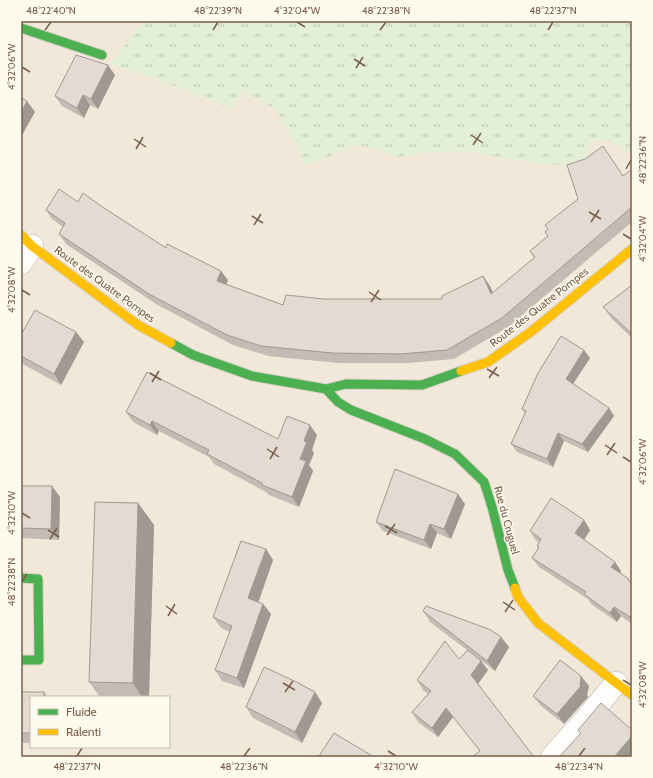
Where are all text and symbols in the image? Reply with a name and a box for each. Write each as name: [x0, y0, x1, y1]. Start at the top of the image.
text: 48°22'40"N: [26, 4, 76, 17]
text: 48°22'39"N: [194, 4, 242, 17]
text: 4°32'04"W: [274, 4, 321, 17]
text: 48°22'38"N: [362, 4, 410, 17]
text: 48°22'37"N: [529, 4, 577, 17]
text: 4°32'06"W: [5, 43, 18, 90]
text: 48°22'36"N: [636, 136, 649, 184]
text: 4°32'04"W: [636, 215, 649, 262]
street label: Route des Quatre Pompes: [52, 243, 159, 326]
street label: Route des Quatre Pompes: [487, 264, 592, 350]
text: 4°32'08"W: [5, 266, 18, 313]
text: 4°32'06"W: [636, 438, 649, 485]
street label: Rue du Cruguel: [491, 484, 523, 556]
text: 4°32'10"W: [5, 491, 18, 535]
text: 48°22'38"N: [5, 558, 18, 606]
text: 4°32'08"W: [636, 661, 649, 708]
legend: [30, 696, 170, 748]
text: Fluide: [66, 704, 97, 719]
text: Ralenti: [66, 724, 101, 739]
text: 48°22'37"N: [53, 760, 101, 773]
text: 48°22'36"N: [220, 760, 268, 773]
text: 4°32'10"W: [374, 760, 418, 773]
text: 48°22'34"N: [555, 760, 603, 773]

